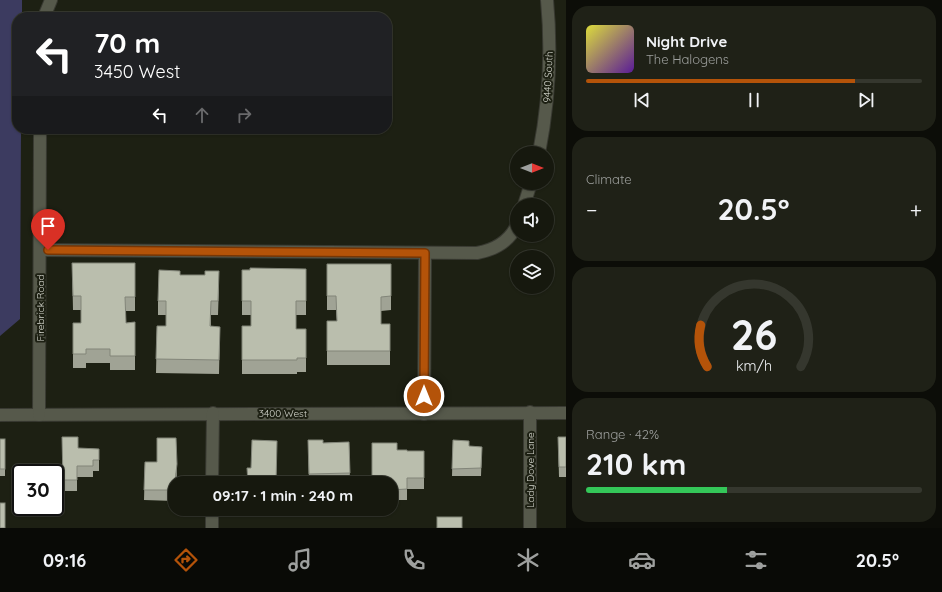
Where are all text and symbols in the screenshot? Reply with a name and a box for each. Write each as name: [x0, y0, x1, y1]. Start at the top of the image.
text: 70 m: [94, 25, 160, 60]
icon: left: [28, 28, 80, 80]
text: Night Drive: [646, 32, 727, 51]
street label: 9440 South: [540, 51, 556, 103]
text: The Halogens: [646, 51, 729, 67]
text: 3450 West: [94, 60, 180, 83]
icon: previous: [631, 89, 653, 111]
icon: pause: [743, 89, 765, 111]
icon: next: [855, 89, 877, 111]
icon: left: [149, 104, 171, 126]
icon: ahead: [191, 104, 213, 126]
icon: right: [233, 104, 255, 126]
north arrow: [510, 146, 554, 190]
map controls: [510, 146, 554, 294]
text: Climate: [586, 171, 632, 187]
text: 20.5°: [718, 190, 790, 228]
text: −: [586, 196, 597, 224]
text: +: [910, 196, 922, 224]
button: sound: [510, 198, 554, 242]
pin: [31, 209, 65, 250]
icon: arrive: [37, 215, 59, 237]
button: layers: [510, 250, 554, 294]
street label: Firebrick Road: [34, 274, 47, 342]
text: 26: [731, 308, 777, 360]
text: km/h: [736, 357, 772, 375]
position arrow: [403, 375, 445, 417]
street label: 3400 West: [259, 407, 308, 420]
text: Range · 42%: [586, 426, 659, 442]
street label: Lady Dove Lane: [524, 432, 537, 508]
text: 210 km: [586, 445, 686, 483]
speed limit sign: 30: [12, 464, 64, 516]
text: 09:17 · 1 min · 240 m: [213, 486, 353, 505]
icon: directions: [172, 546, 200, 574]
icon: music: [286, 546, 314, 574]
icon: phone: [400, 546, 428, 574]
icon: climate: [514, 546, 542, 574]
icon: car: [628, 546, 656, 574]
icon: filters: [742, 546, 770, 574]
text: 09:16: [43, 549, 86, 572]
text: 20.5°: [856, 549, 899, 572]

